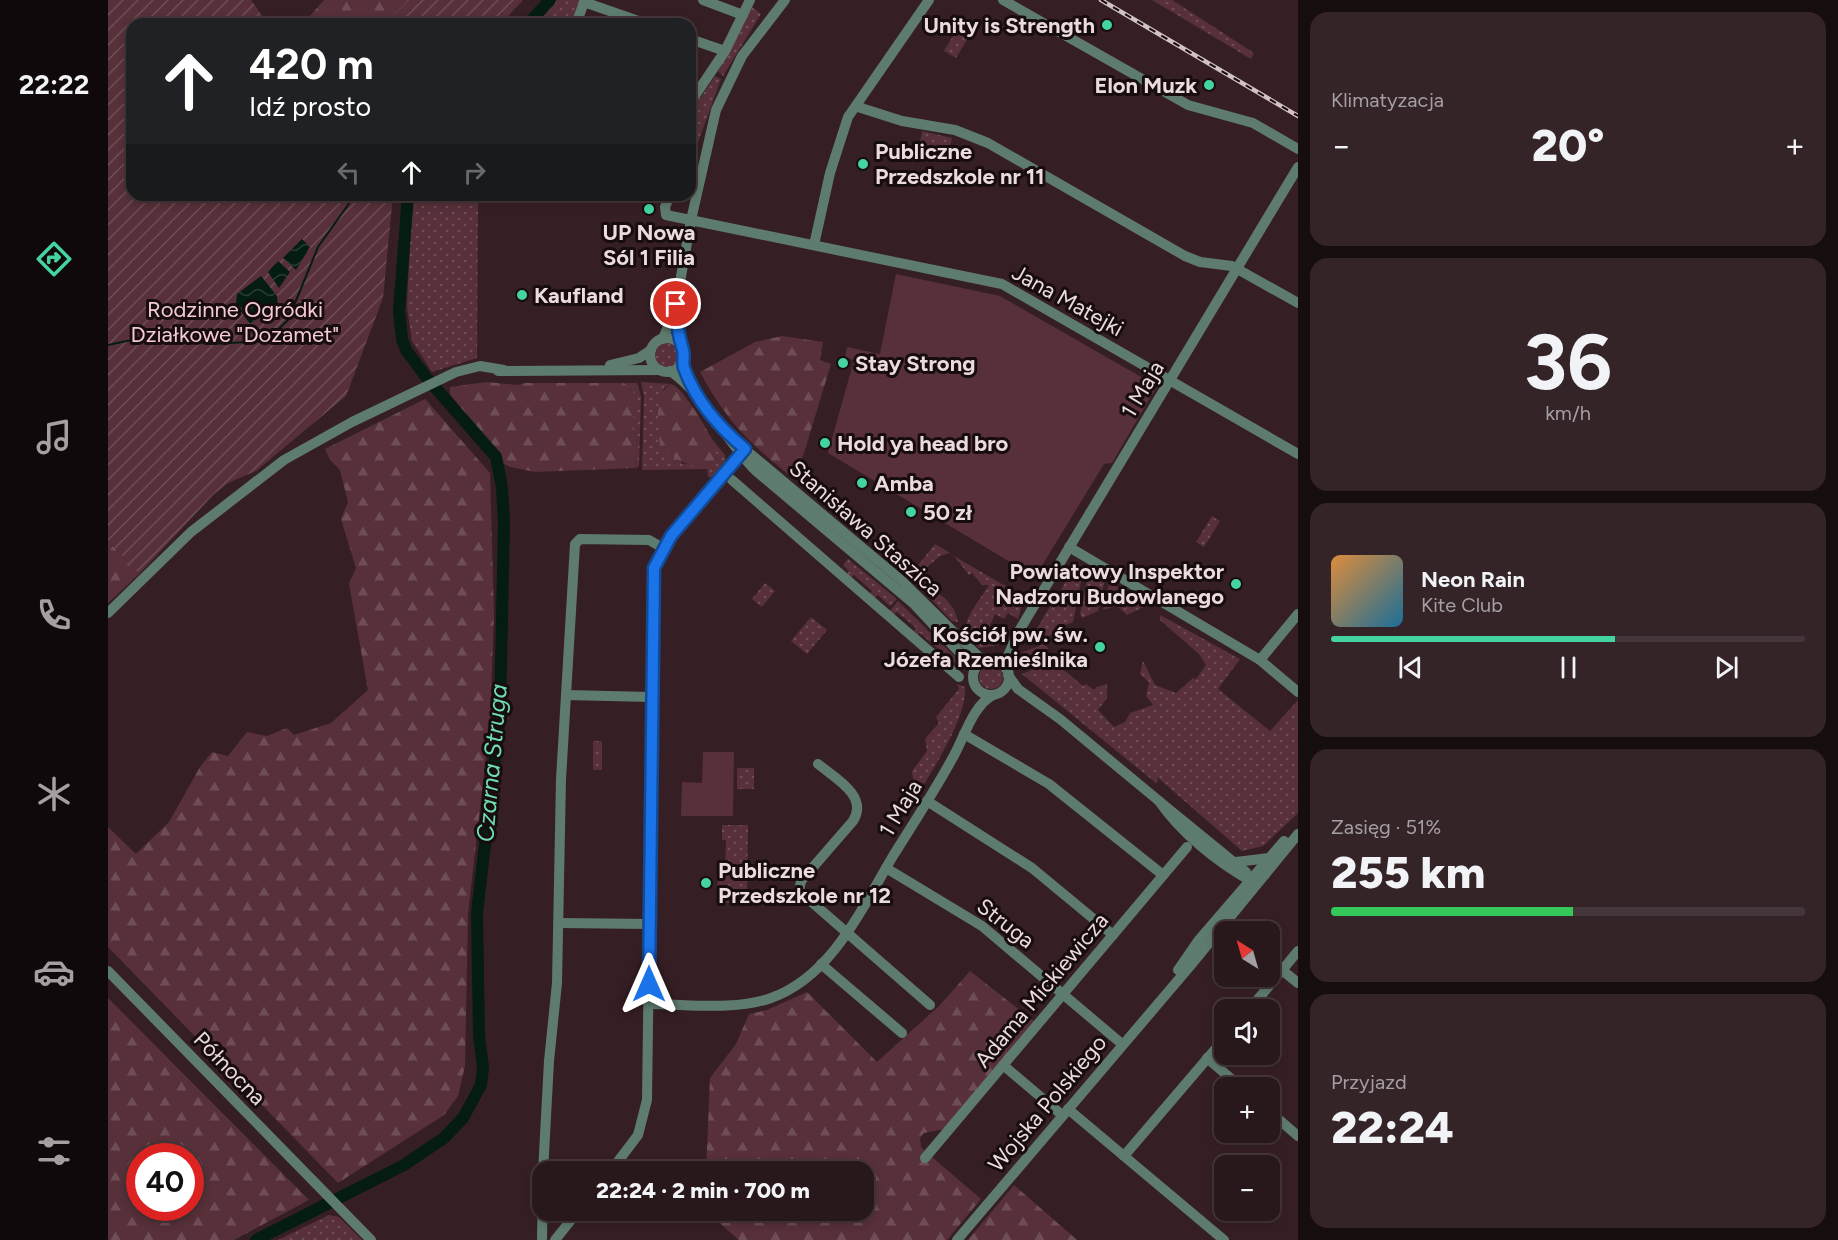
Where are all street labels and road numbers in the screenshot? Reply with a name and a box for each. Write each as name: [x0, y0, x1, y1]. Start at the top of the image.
street label: Jana Matejki: [1007, 259, 1128, 342]
street label: 1 Maja: [1115, 356, 1170, 423]
street label: Stanisława Staszica: [784, 455, 948, 602]
street label: 1 Maja: [873, 775, 928, 842]
street label: Struga: [972, 893, 1040, 954]
street label: Adama Mickiewicza: [969, 907, 1114, 1073]
street label: Północna: [188, 1026, 271, 1111]
street label: Wojska Polskiego: [982, 1030, 1112, 1177]

